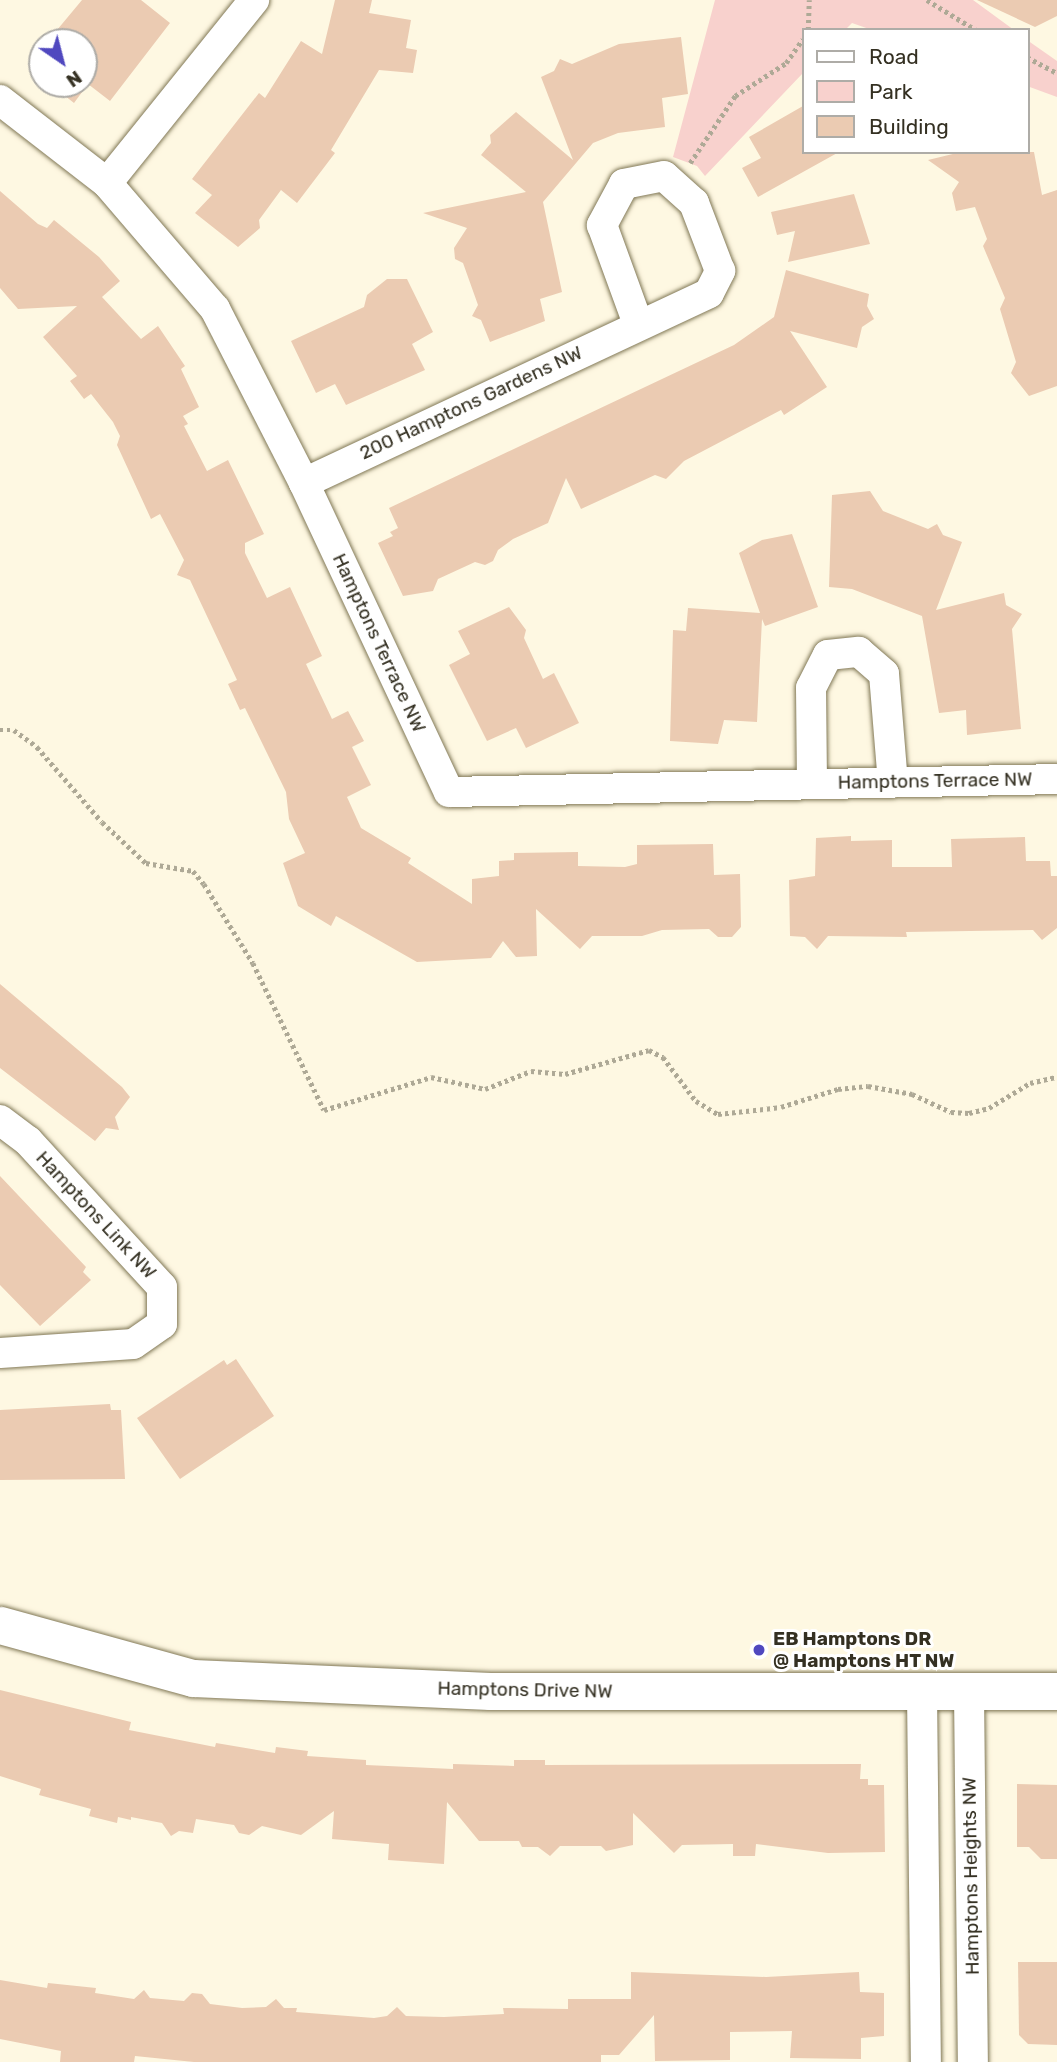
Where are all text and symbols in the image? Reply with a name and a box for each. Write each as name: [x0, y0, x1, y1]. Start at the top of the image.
north arrow: [28, 28, 98, 98]
legend: [802, 28, 1029, 154]
text: Road: [869, 44, 919, 69]
text: N: [62, 66, 86, 92]
text: Park: [869, 79, 913, 104]
text: Building: [869, 114, 949, 139]
street label: 200 Hamptons Gardens NW: [356, 341, 586, 465]
street label: Hamptons Terrace NW: [327, 550, 431, 736]
street label: Hamptons Terrace NW: [837, 768, 1033, 794]
street label: Hamptons Link NW: [31, 1147, 161, 1283]
place label: EB Hamptons DR @ Hamptons HT NW: [773, 1628, 955, 1672]
marker: EB Hamptons DR @ Hamptons HT NW: [751, 1642, 767, 1658]
street label: Hamptons Drive NW: [437, 1677, 613, 1703]
street label: Hamptons Heights NW: [958, 1777, 984, 1975]

